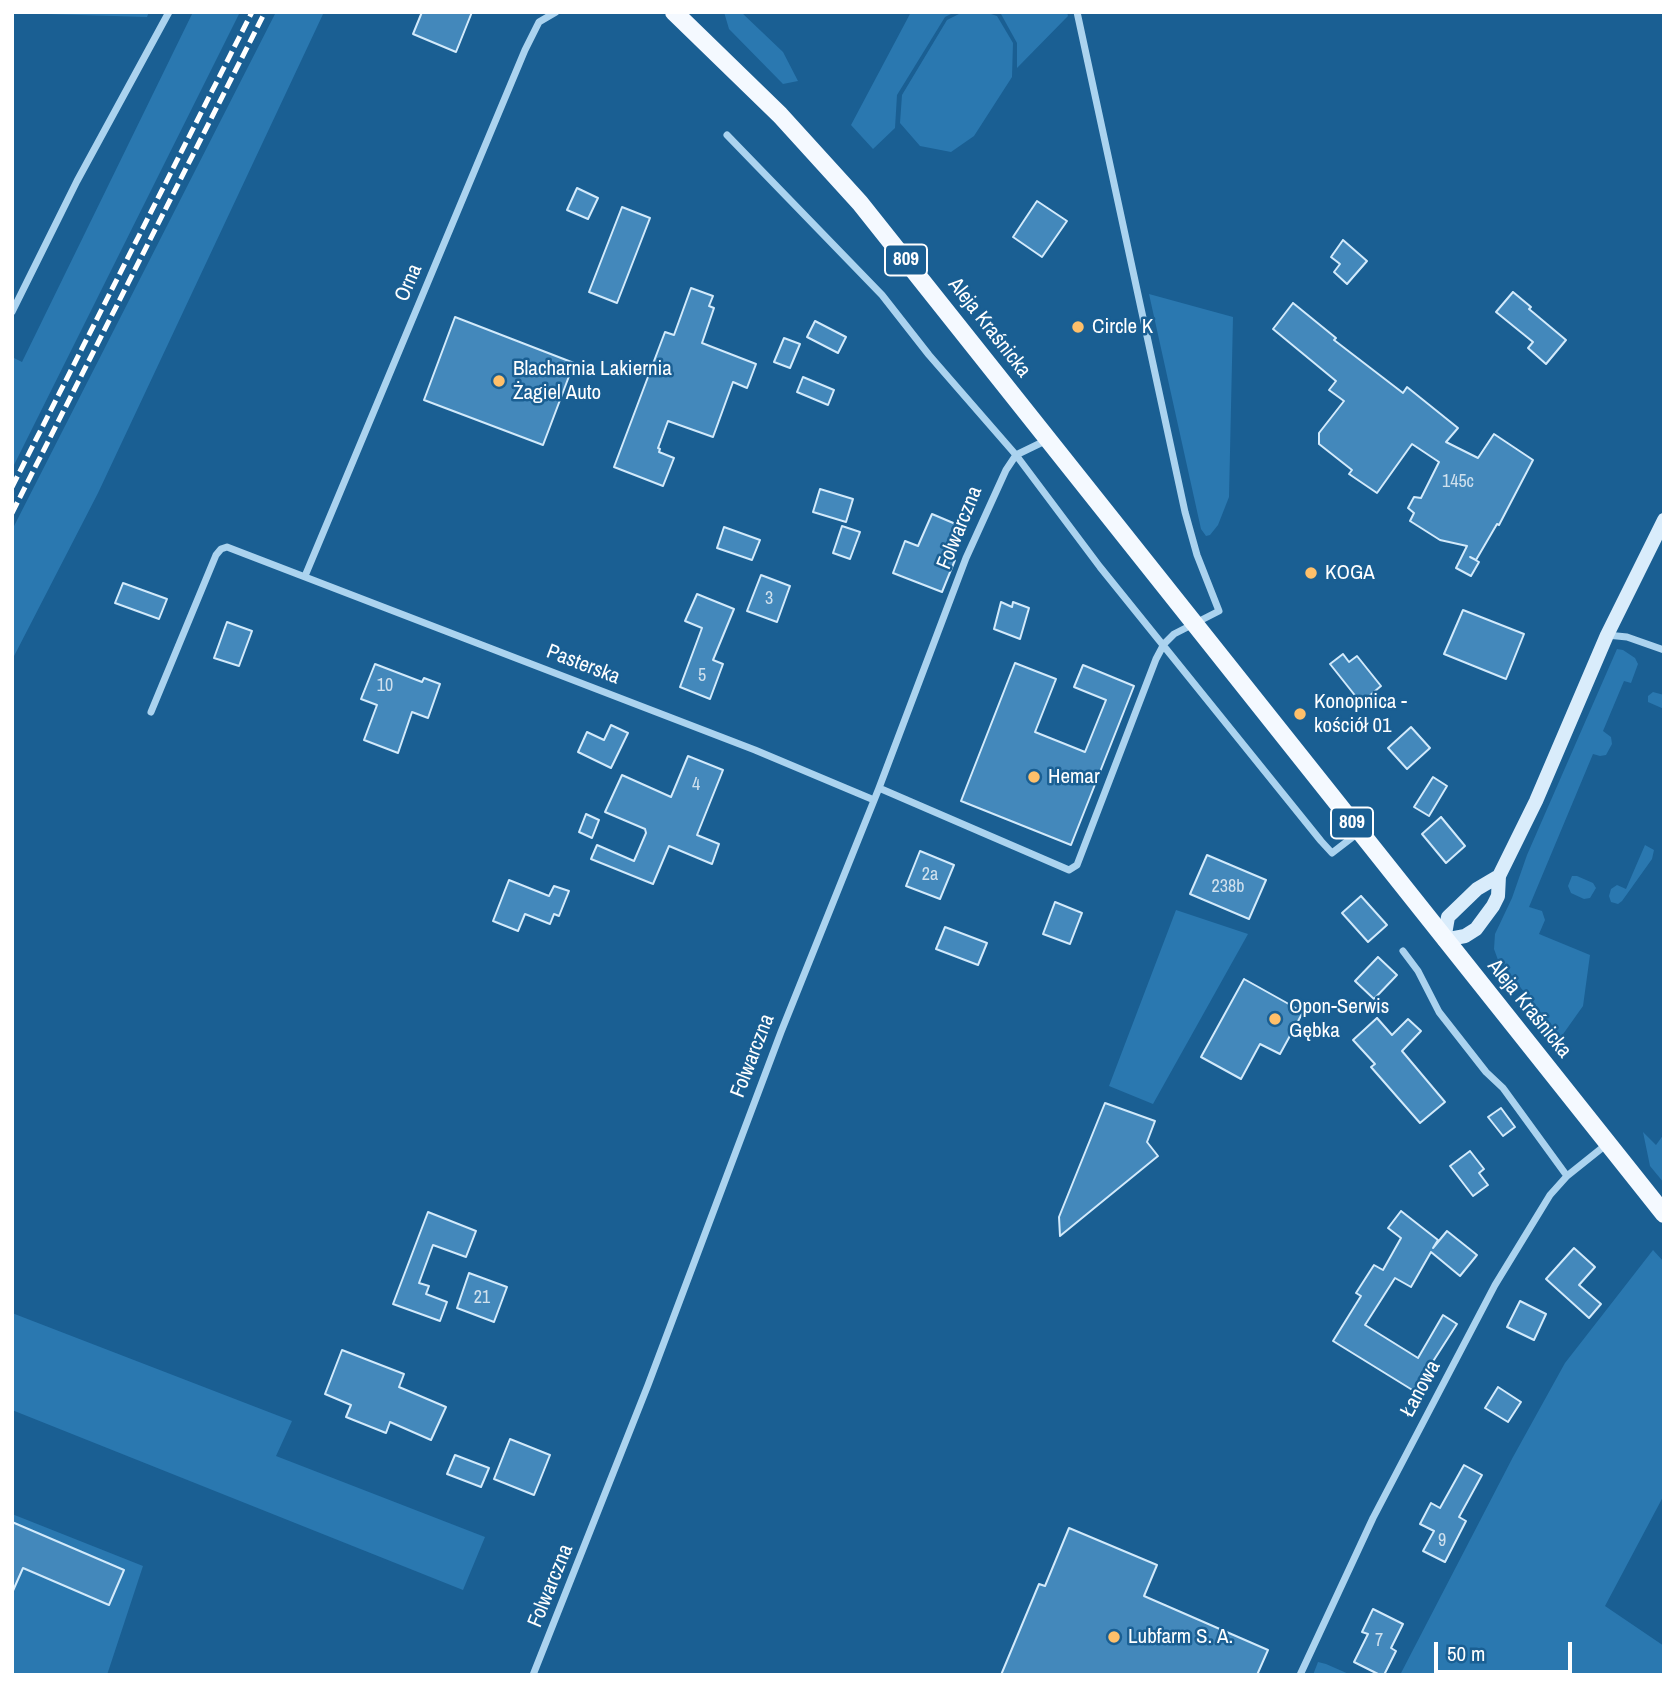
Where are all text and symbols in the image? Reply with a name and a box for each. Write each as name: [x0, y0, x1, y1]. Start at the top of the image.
road number: 809: [885, 244, 927, 276]
street label: Orna: [390, 260, 428, 306]
street label: Aleja Kraśnicka: [942, 273, 1036, 383]
place label: Circle K: [1092, 314, 1153, 340]
marker: Circle K: [1070, 319, 1086, 335]
place label: Blacharnia Lakiernia Żagiel Auto: [513, 356, 672, 406]
marker: Blacharnia Lakiernia Żagiel Auto: [491, 373, 507, 389]
house number: 145c: [1442, 471, 1474, 493]
street label: Folwarczna: [932, 483, 988, 573]
place label: KOGA: [1325, 560, 1375, 586]
marker: KOGA: [1303, 565, 1319, 581]
house number: 3: [765, 588, 773, 610]
street label: Pasterska: [543, 640, 623, 690]
house number: 5: [698, 665, 706, 687]
house number: 10: [377, 675, 393, 697]
place label: Konopnica - kościół 01: [1314, 689, 1407, 739]
marker: Konopnica - kościół 01: [1292, 706, 1308, 722]
place label: Hemar: [1048, 764, 1100, 790]
marker: Hemar: [1026, 769, 1042, 785]
house number: 4: [692, 774, 700, 796]
road number: 809: [1331, 808, 1373, 838]
house number: 2a: [922, 864, 938, 886]
house number: 238b: [1212, 876, 1244, 898]
street label: Aleja Kraśnicka: [1482, 955, 1576, 1063]
place label: Opon-Serwis Gębka: [1289, 994, 1389, 1044]
street label: Folwarczna: [726, 1011, 780, 1101]
marker: Opon-Serwis Gębka: [1267, 1011, 1283, 1027]
house number: 21: [474, 1287, 490, 1309]
street label: Łanowa: [1396, 1356, 1446, 1422]
house number: 9: [1438, 1530, 1446, 1552]
street label: Folwarczna: [523, 1541, 579, 1631]
place label: Lubfarm S. A.: [1128, 1624, 1233, 1650]
scale bar: [1438, 1628, 1576, 1672]
marker: Lubfarm S. A.: [1106, 1629, 1122, 1645]
house number: 7: [1375, 1630, 1383, 1652]
text: 50 m: [1447, 1639, 1485, 1668]

